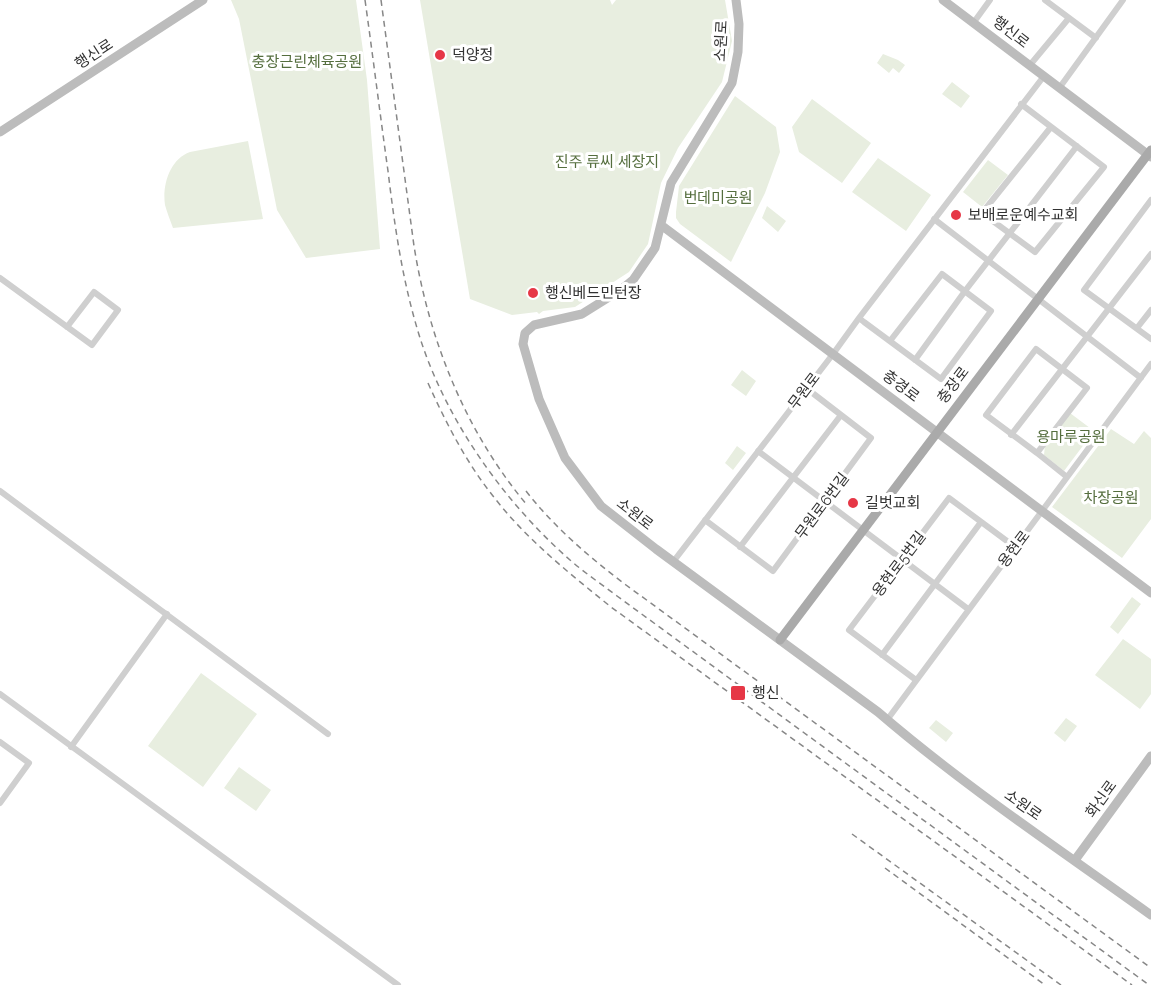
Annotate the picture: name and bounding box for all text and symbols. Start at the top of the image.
street label: 행신로 [989,12,1033,52]
street label: 소원로 [711,20,731,62]
street label: 행신로 [72,35,116,73]
place label: 덕양정 [452,46,493,64]
marker: 덕양정 [433,48,447,62]
park label: 충장근린체육공원 [252,53,362,71]
park label: 진주 류씨 세장지 [555,153,659,171]
park label: 번데미공원 [683,189,753,207]
place label: 보배로운예수교회 [968,206,1078,224]
marker: 보배로운예수교회 [949,208,963,222]
place label: 행신베드민턴장 [545,284,642,302]
marker: 행신베드민턴장 [526,286,540,300]
street label: 충장로 [933,363,973,407]
street label: 충경로 [879,366,923,406]
street label: 무원로 [784,369,824,413]
park label: 용마루공원 [1036,428,1106,446]
street label: 무원로6번길 [791,469,853,543]
park label: 차장공원 [1083,489,1139,507]
street label: 소원로 [613,494,657,534]
place label: 길벗교회 [865,494,920,512]
marker: 길벗교회 [846,496,860,510]
street label: 용현로 [994,527,1034,571]
street label: 용현로5번길 [869,528,929,600]
marker: 행신 [729,684,747,702]
place label: 행신 [752,684,780,702]
street label: 화신로 [1082,777,1120,821]
street label: 소원로 [1001,786,1045,824]

